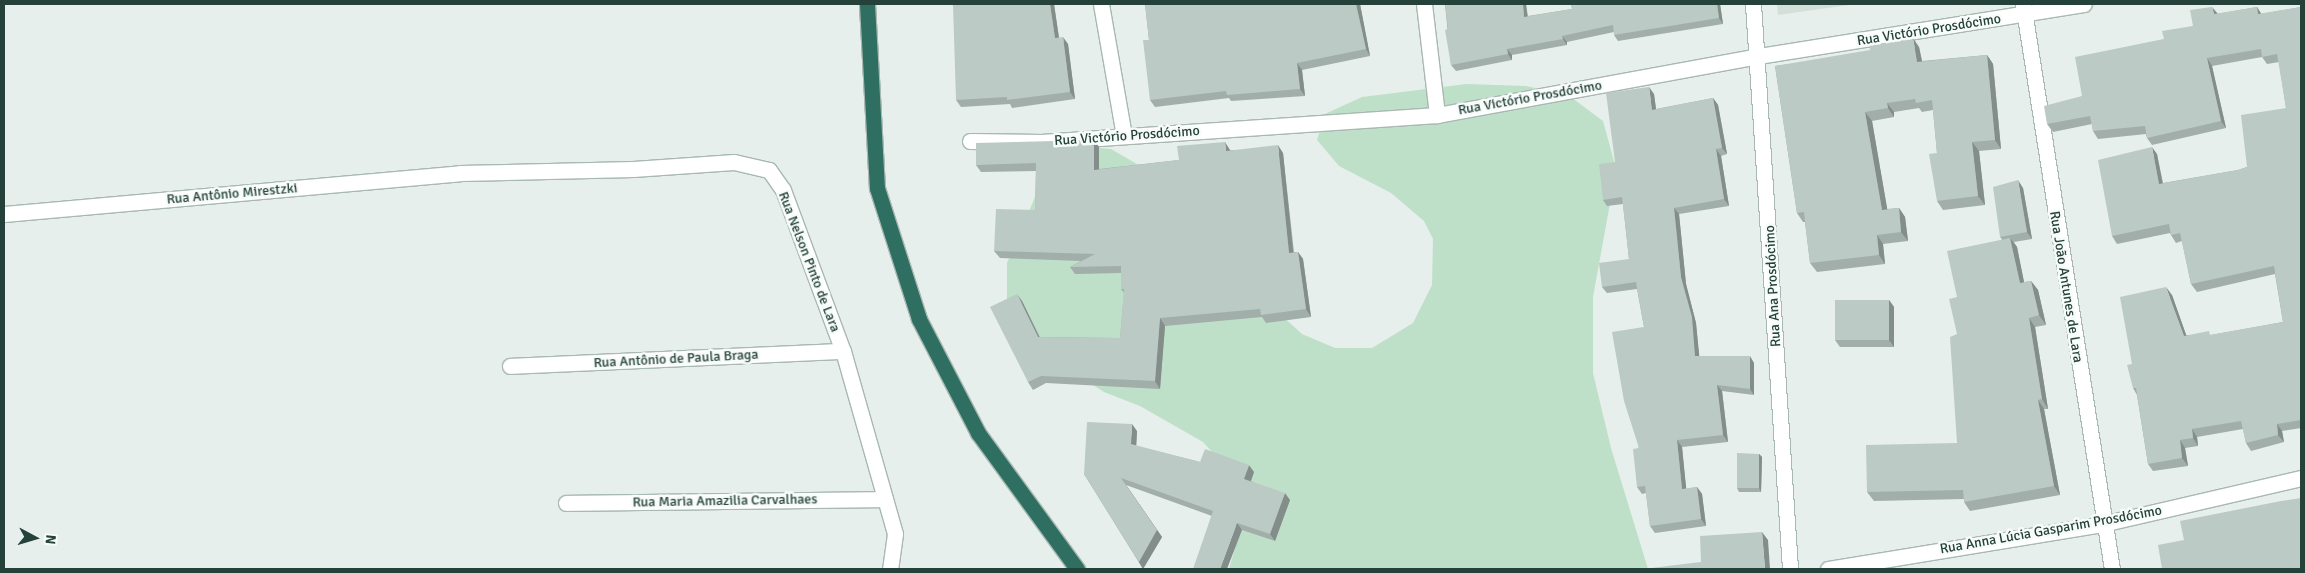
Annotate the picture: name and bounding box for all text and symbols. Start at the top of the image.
street label: Rua Victório Prosdócimo [1856,10,2002,50]
street label: Rua Victório Prosdócimo [1457,77,1603,119]
street label: Rua Victório Prosdócimo [1054,123,1200,149]
street label: Rua Antônio Mirestzki [166,180,298,208]
street label: Rua Nelson Pinto de Lara [774,189,844,335]
street label: Rua João Antunes de Lara [2046,210,2086,364]
street label: Rua Ana Prosdócimo [1761,225,1785,347]
street label: Rua Antônio de Paula Braga [593,346,759,372]
street label: Rua Maria Amazilia Carvalhaes [632,491,818,511]
street label: Rua Anna Lúcia Gasparim Prosdócimo [1939,502,2163,558]
north arrow [10,513,60,563]
text: N [41,534,59,545]

